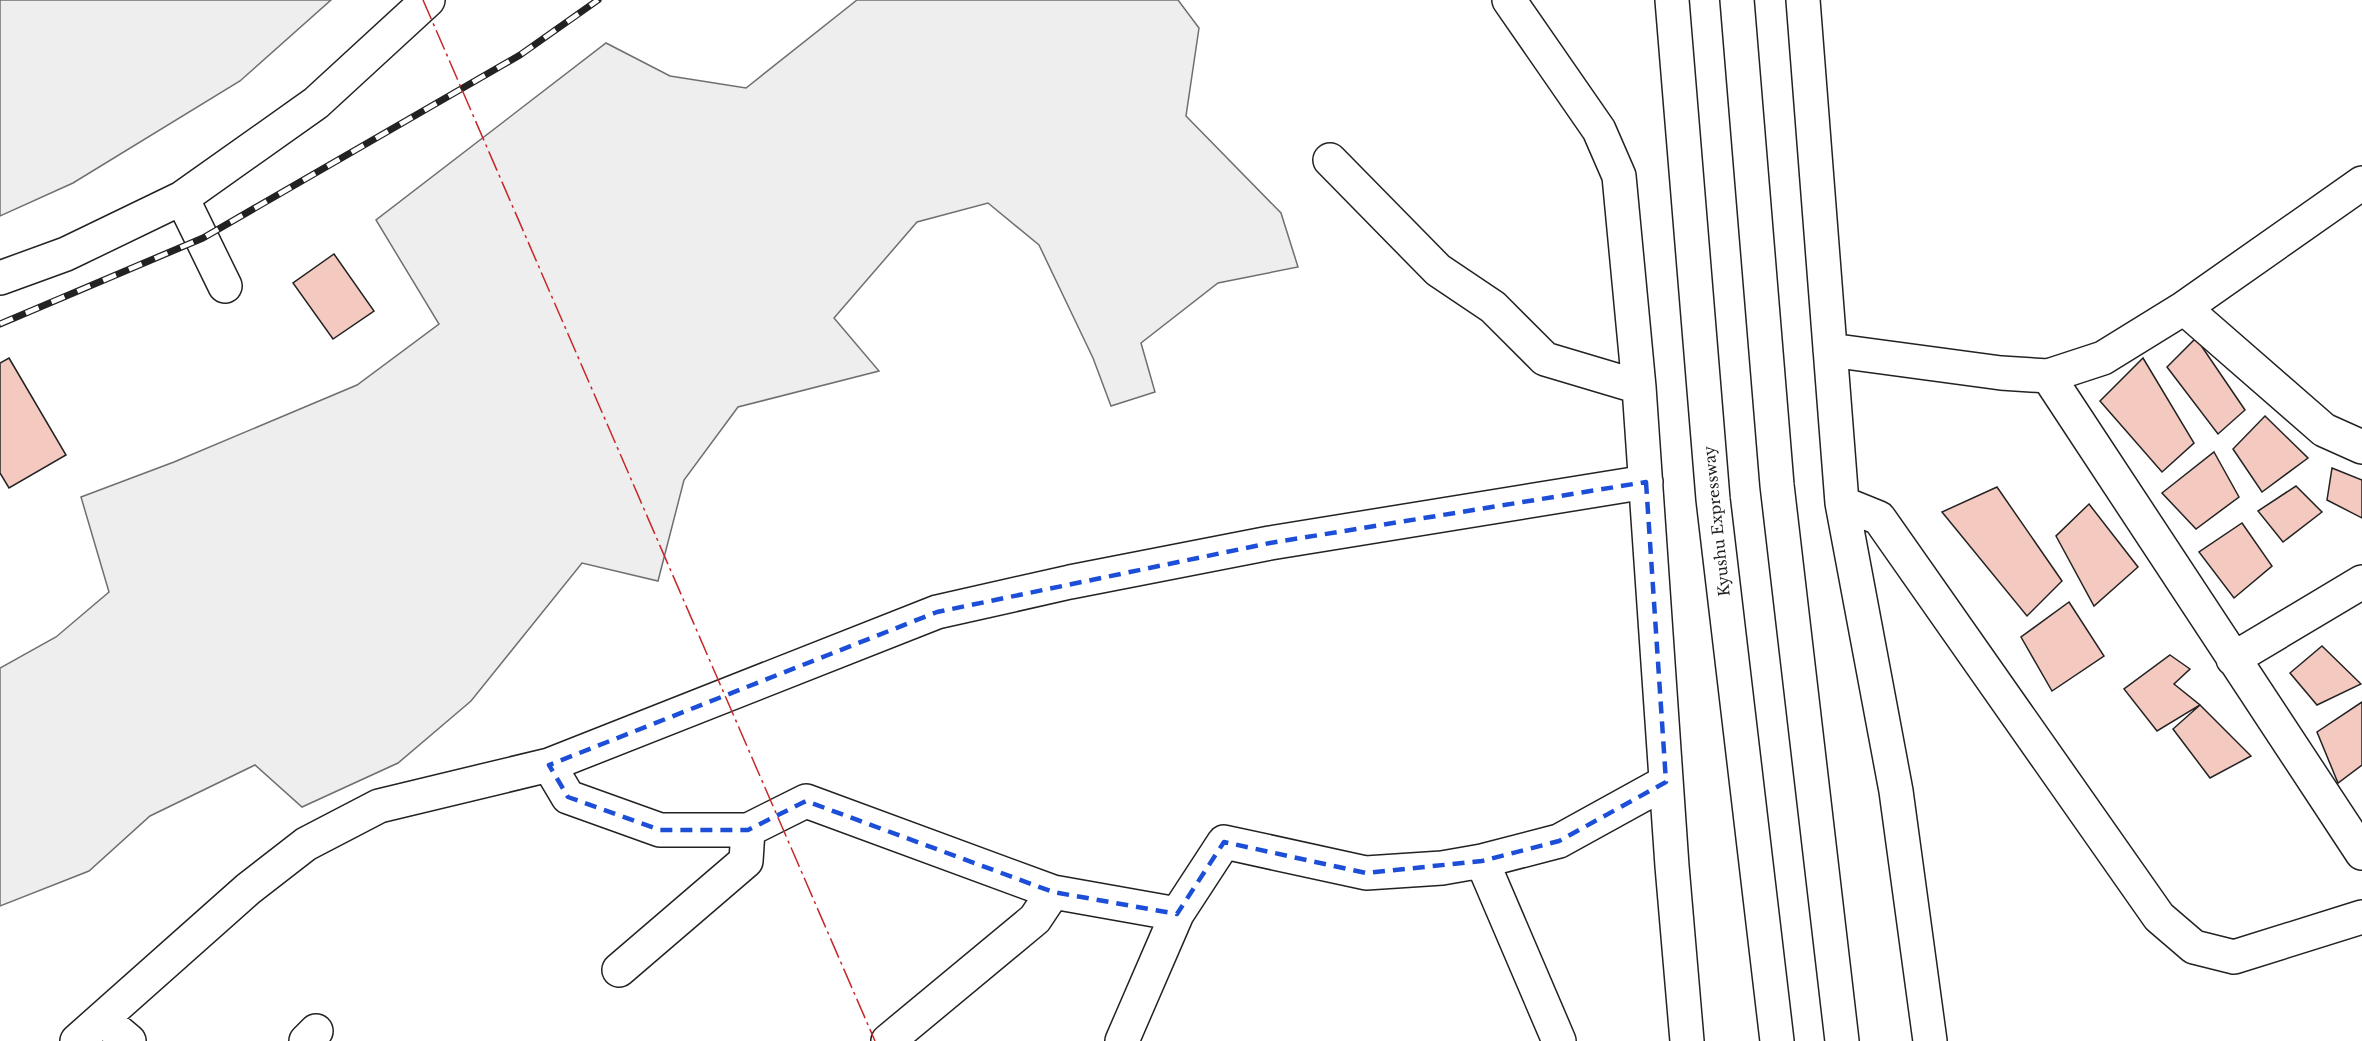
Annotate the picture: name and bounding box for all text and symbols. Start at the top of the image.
street label: Kyushu Expressway [1699,445,1734,597]

